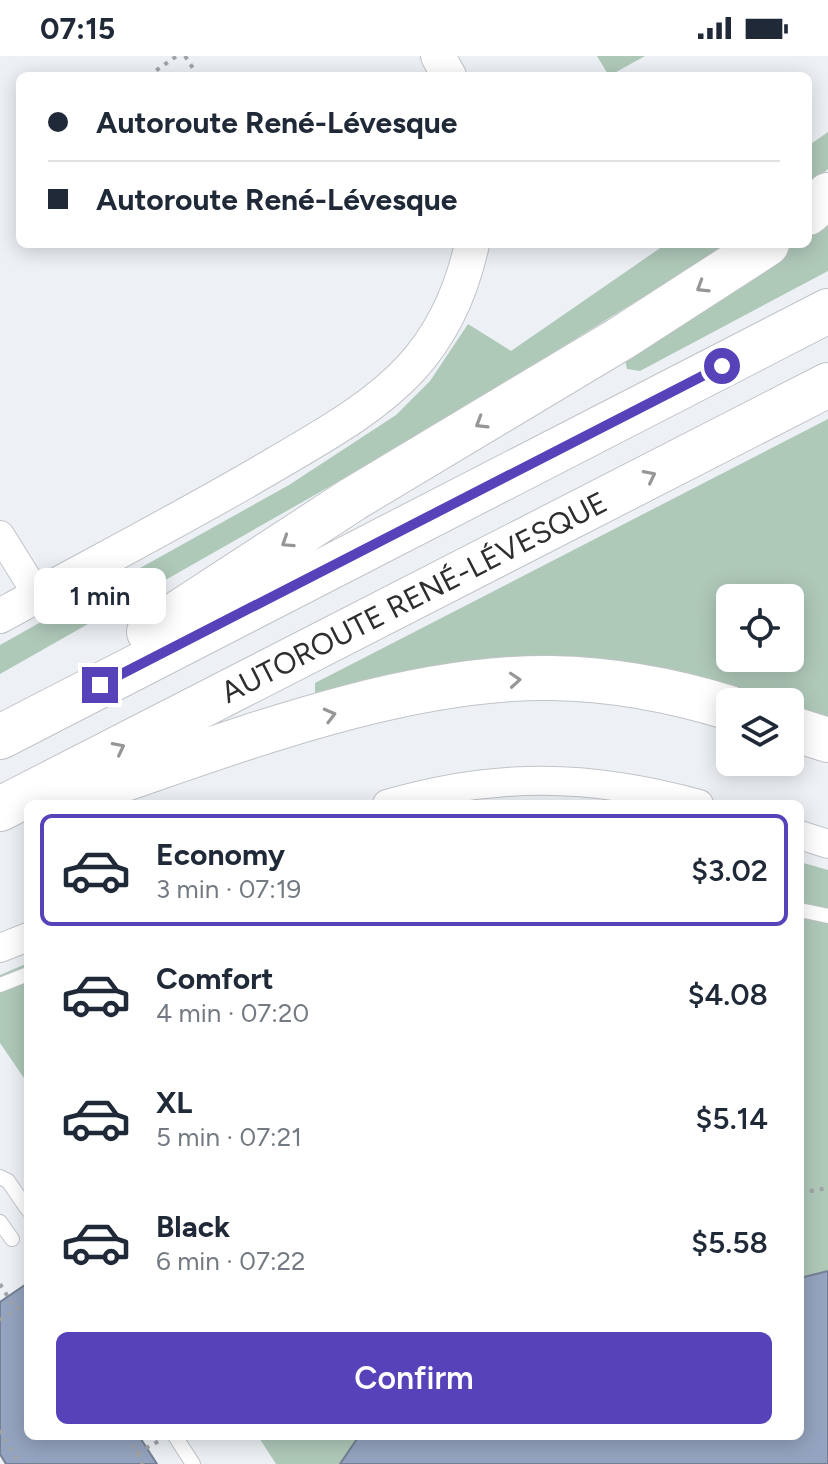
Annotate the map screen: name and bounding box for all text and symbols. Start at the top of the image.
text: 07:15 [40,10,115,47]
text: Autoroute René-Lévesque [96,104,457,141]
text: Autoroute René-Lévesque [96,181,457,218]
one-way arrow [696,277,711,292]
route start [704,348,740,384]
one-way arrow [475,413,490,429]
one-way arrow [641,471,656,486]
street label: AUTOROUTE RENÉ-LÉVESQUE [215,483,613,711]
one-way arrow [281,532,296,547]
callout: 1 min [34,569,166,625]
text: 1 min [70,580,130,612]
map controls [716,584,804,776]
button: locate [716,584,804,672]
route end [82,667,118,703]
one-way arrow [509,671,522,688]
button: layers [716,688,804,776]
one-way arrow [323,707,337,724]
one-way arrow [111,743,126,758]
icon: car [60,834,132,906]
text: Economy [156,836,285,873]
text: $3.02 [691,852,768,889]
text: 3 min · 07:19 [156,873,301,905]
icon: car [60,958,132,1030]
text: Comfort [156,960,274,997]
text: $4.08 [688,976,768,1013]
text: 4 min · 07:20 [156,997,309,1029]
icon: car [60,1082,132,1154]
text: XL [156,1084,192,1121]
text: $5.14 [696,1100,768,1137]
text: 5 min · 07:21 [156,1121,302,1153]
icon: car [60,1206,132,1278]
text: Black [156,1208,230,1245]
text: $5.58 [691,1224,768,1261]
text: 6 min · 07:22 [156,1245,306,1277]
button: Confirm [56,1332,772,1424]

